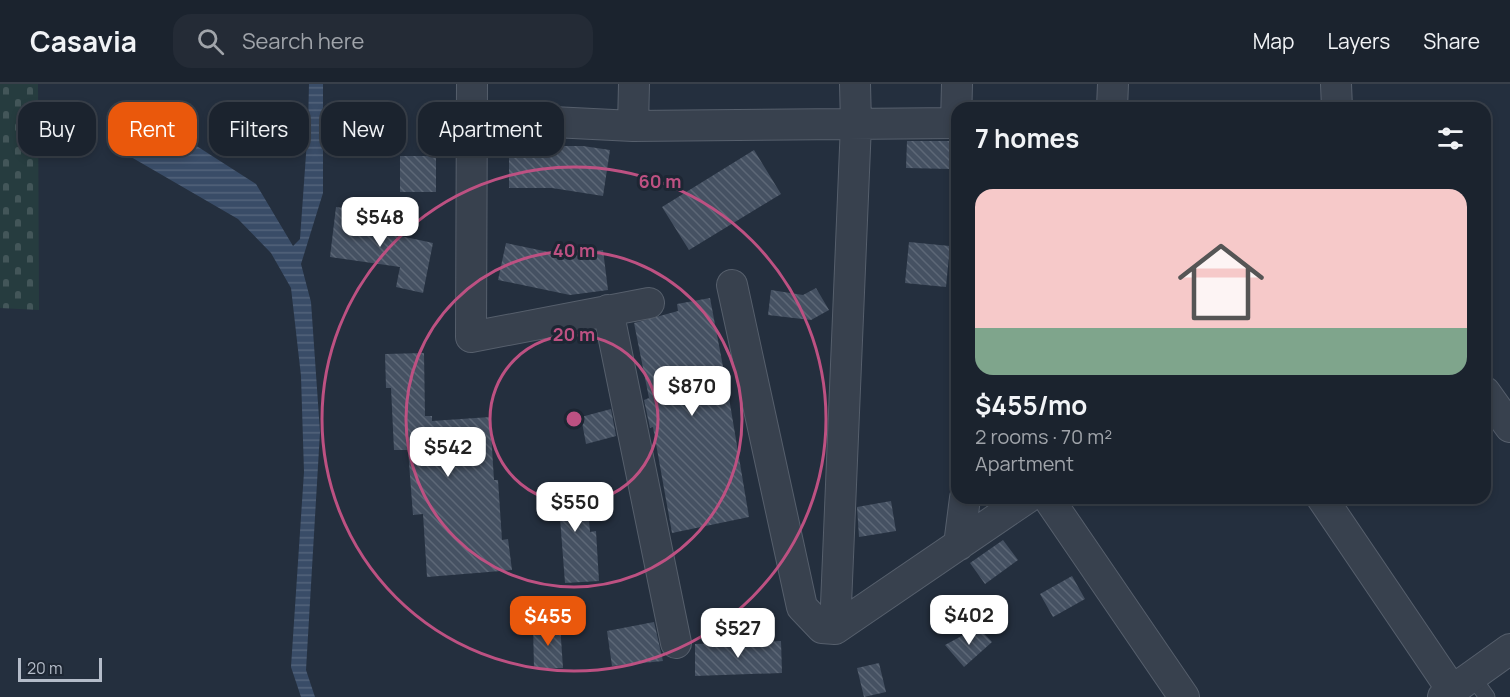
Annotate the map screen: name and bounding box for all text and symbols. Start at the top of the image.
search box [173,14,593,68]
text: Casavia [30,22,137,60]
icon: search [194,25,227,58]
text: Search here [242,26,364,56]
text: Map [1253,27,1294,55]
text: Layers [1327,27,1390,55]
text: Share [1423,27,1480,55]
chip: Buy [18,102,96,156]
chip: Rent [108,102,197,156]
chip: Filters [209,102,309,156]
chip: New [321,102,406,156]
chip: Apartment [418,102,564,156]
text: 7 homes [975,120,1079,156]
icon: filters [1434,122,1467,155]
text: 60 m [639,169,681,193]
pin: $548 [344,197,416,248]
text: $548 [356,203,404,230]
icon: home [1167,228,1275,336]
text: 40 m [553,238,595,262]
text: 20 m [553,322,595,346]
pin: $870 [656,366,728,417]
text: $870 [668,372,716,399]
text: $455/mo [975,387,1087,423]
centre of rings [564,409,584,429]
text: 2 rooms · 70 m² [975,423,1112,450]
pin: $542 [412,427,484,478]
text: $542 [424,433,472,460]
text: Apartment [975,450,1074,477]
pin: $550 [539,482,611,533]
text: $550 [550,488,600,515]
pin: $402 [933,595,1005,646]
pin: $455 [512,596,584,647]
text: $402 [944,601,994,628]
text: $455 [524,602,572,629]
pin: $527 [702,608,774,659]
text: $527 [715,614,761,641]
scale bar [18,655,102,682]
text: 20 m [27,657,63,679]

